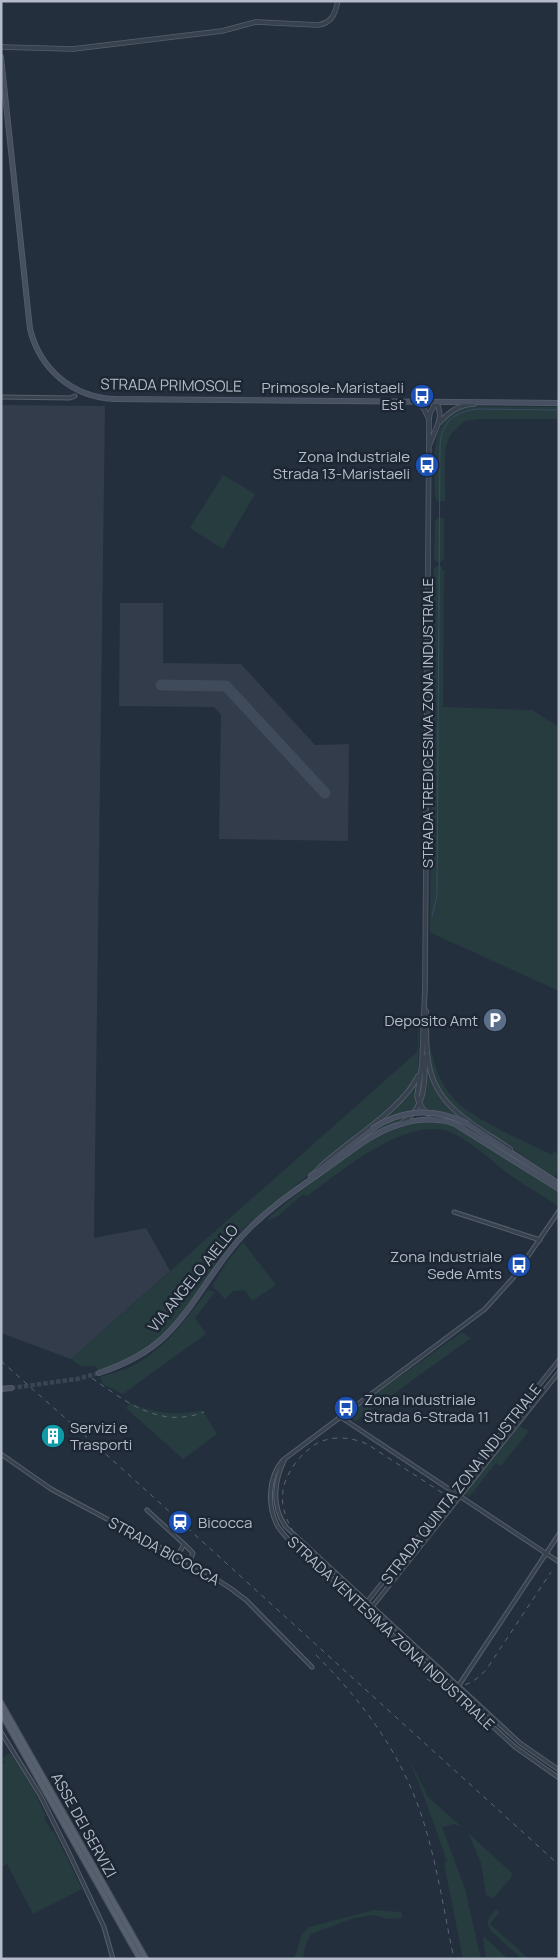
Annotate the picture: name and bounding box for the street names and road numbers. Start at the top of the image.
street label: STRADA PRIMOSOLE [100,373,242,397]
street label: STRADA TREDICESIMA ZONA INDUSTRIALE [417,578,438,868]
street label: VIA ANGELO AIELLO [143,1220,243,1336]
street label: STRADA QUINTA ZONA INDUSTRIALE [376,1379,546,1589]
street label: STRADA BICOCCA [105,1512,224,1591]
street label: STRADA VENTESIMA ZONA INDUSTRIALE [283,1531,499,1735]
street label: ASSE DEI SERVIZI [46,1769,122,1881]

